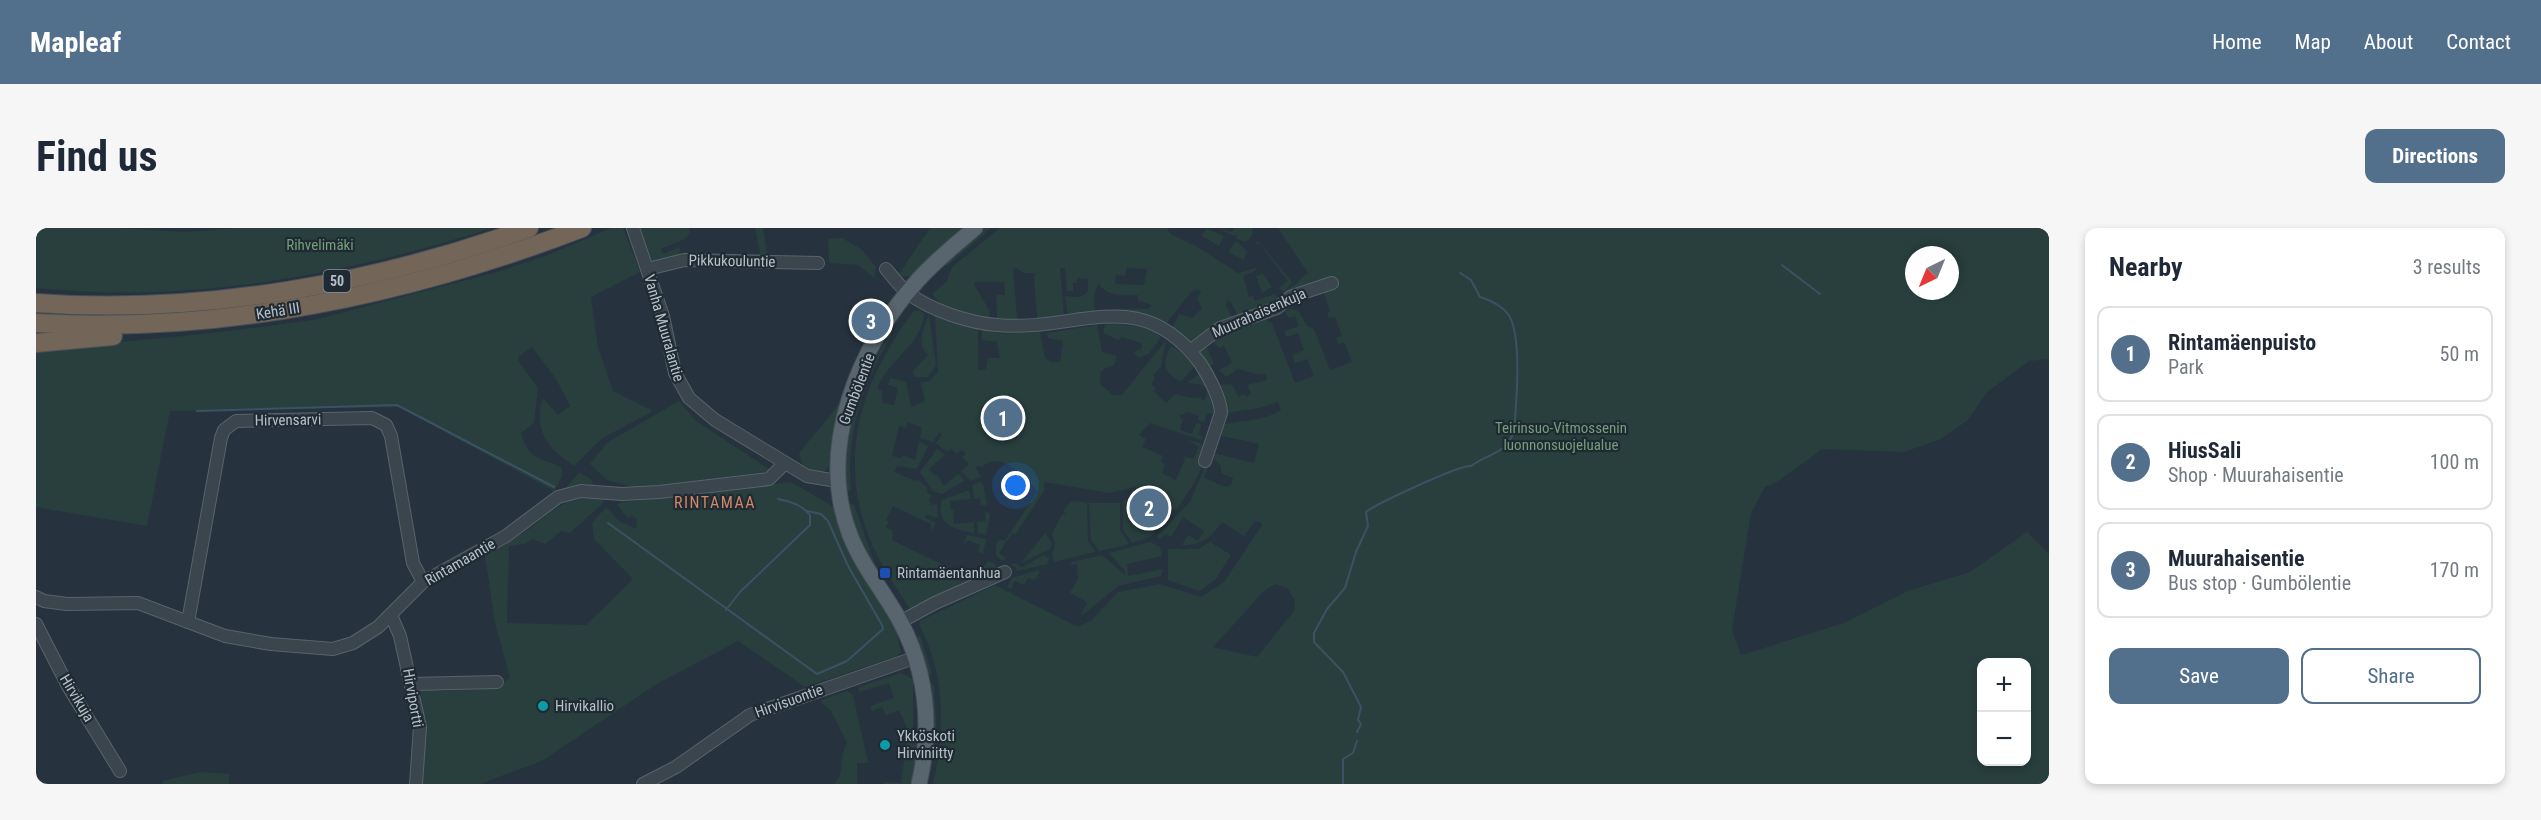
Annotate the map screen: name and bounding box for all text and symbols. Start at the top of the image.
text: Mapleaf [30,26,121,59]
text: Home [2212,30,2262,54]
text: Map [2295,30,2331,54]
text: About [2364,30,2413,54]
text: Contact [2446,30,2511,54]
button: Directions [2365,129,2505,183]
text: Find us [36,132,157,181]
park label: Rihvelimäki [286,236,354,254]
north arrow [1905,246,1959,300]
street label: Pikkukouluntie [688,251,776,271]
text: Nearby [2109,252,2183,282]
text: 3 results [2413,255,2481,279]
road number: 50 [324,270,350,292]
street label: Vanha Muuralantie [640,272,688,384]
street label: Muurahaisenkuja [1209,284,1309,342]
pin: 3 [852,298,890,344]
street label: Kehä III [255,299,301,323]
text: Rintamäenpuisto [2168,330,2316,355]
text: 1 [2125,342,2136,366]
text: 50 m [2440,342,2479,366]
street label: Gumbölentie [835,351,879,427]
text: Park [2168,355,2204,379]
pin: 1 [984,396,1022,441]
street label: Hirvensarvi [255,410,321,430]
park label: Teirinsuo-Vitmossenin luonnonsuojelualue [1495,419,1627,454]
text: HiusSali [2168,438,2241,463]
text: 2 [2125,450,2136,474]
text: 100 m [2430,450,2479,474]
text: Shop · Muurahaisentie [2168,463,2344,487]
your location [1001,471,1030,500]
pin: 2 [1130,486,1168,530]
district label: RINTAMAA [674,493,756,512]
street label: Rintamaantie [422,535,498,589]
text: Muurahaisentie [2168,546,2305,571]
text: 3 [2125,558,2136,582]
text: 170 m [2430,558,2479,582]
place label: Rintamäentanhua [897,564,1001,582]
marker: Rintamäentanhua [878,566,892,580]
text: Bus stop · Gumbölentie [2168,571,2351,595]
button: Save [2109,648,2289,704]
button: Share [2301,648,2481,704]
map controls [1977,658,2031,766]
button: + [1977,658,2031,712]
street label: Hirviportti [399,667,427,729]
street label: Hirvikuja [56,671,98,725]
street label: Hirvisuontie [753,680,825,722]
place label: Hirvikallio [555,697,614,715]
marker: Hirvikallio [536,699,550,713]
button: − [1977,712,2031,766]
place label: Ykköskoti Hirviniitty [897,727,955,762]
marker: Ykköskoti Hirviniitty [878,738,892,752]

